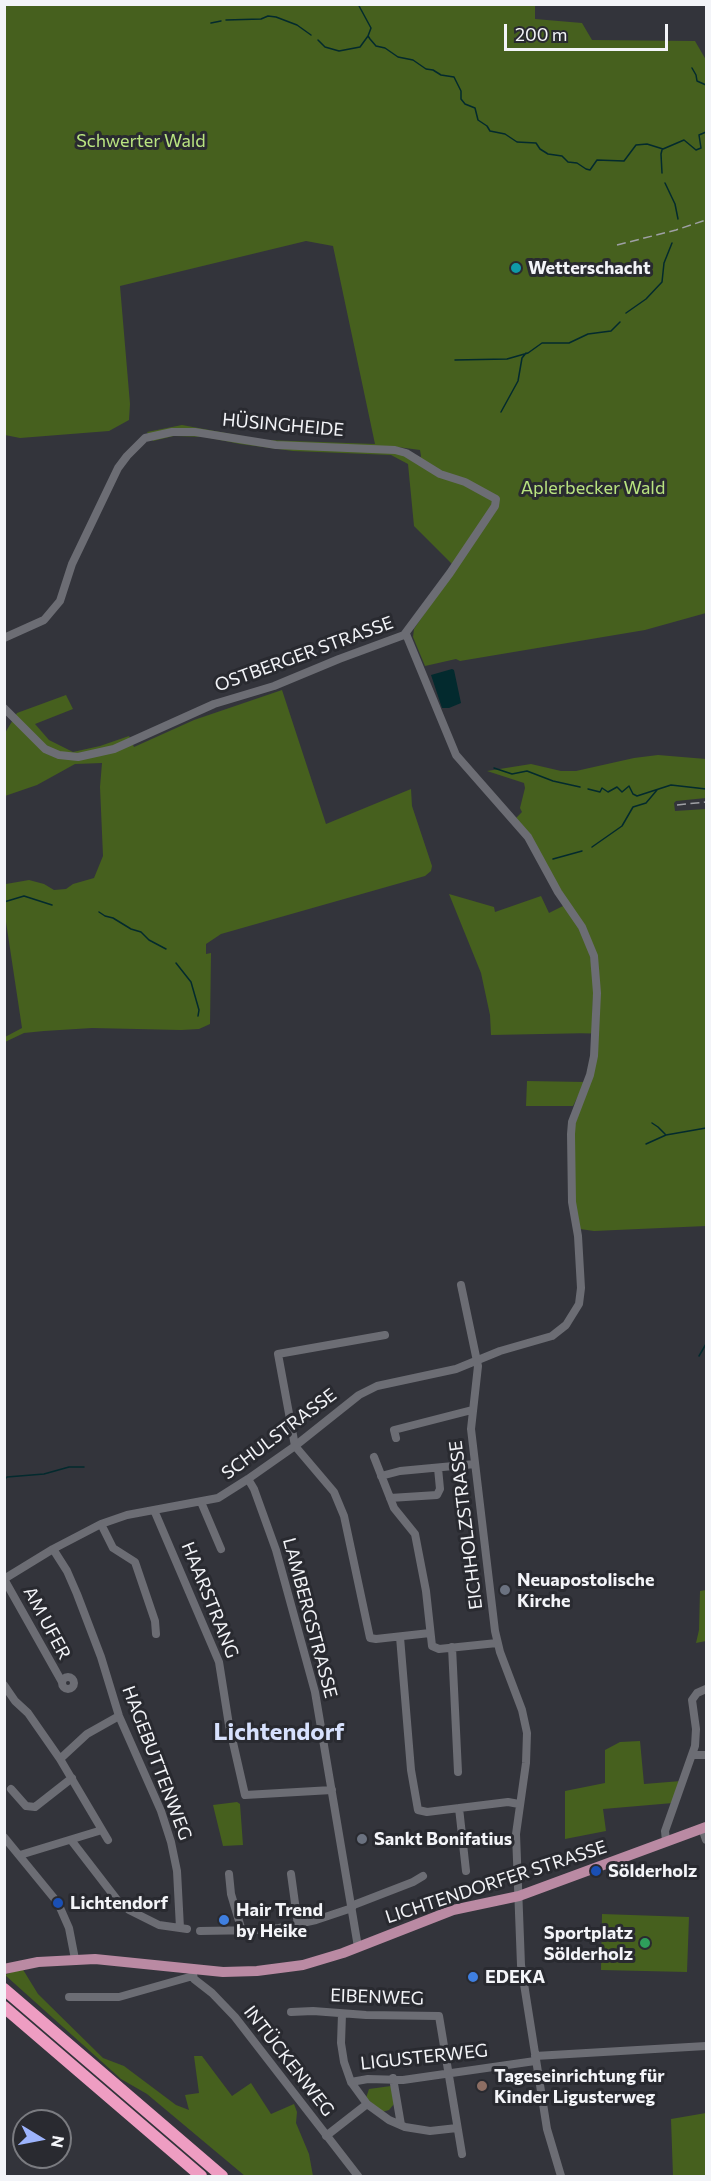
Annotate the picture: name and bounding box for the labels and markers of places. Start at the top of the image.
place label: Wetterschacht [528,257,651,279]
marker: Wetterschacht [509,261,523,275]
place label: Neuapostolische Kirche [517,1569,654,1612]
marker: Neuapostolische Kirche [498,1583,512,1597]
place label: Sankt Bonifatius [374,1828,512,1850]
marker: Sankt Bonifatius [355,1832,369,1846]
place label: Sölderholz [608,1860,697,1882]
marker: Sölderholz [589,1864,603,1878]
place label: Lichtendorf [70,1892,168,1914]
marker: Lichtendorf [51,1896,65,1910]
place label: Hair Trend by Heike [236,1899,323,1942]
marker: Hair Trend by Heike [217,1913,231,1927]
place label: Sportplatz Sölderholz [544,1922,633,1964]
marker: Sportplatz Sölderholz [638,1936,652,1950]
place label: EDEKA [485,1966,545,1988]
marker: EDEKA [466,1970,480,1984]
place label: Tageseinrichtung für Kinder Ligusterweg [494,2065,665,2108]
marker: Tageseinrichtung für Kinder Ligusterweg [475,2079,489,2093]

